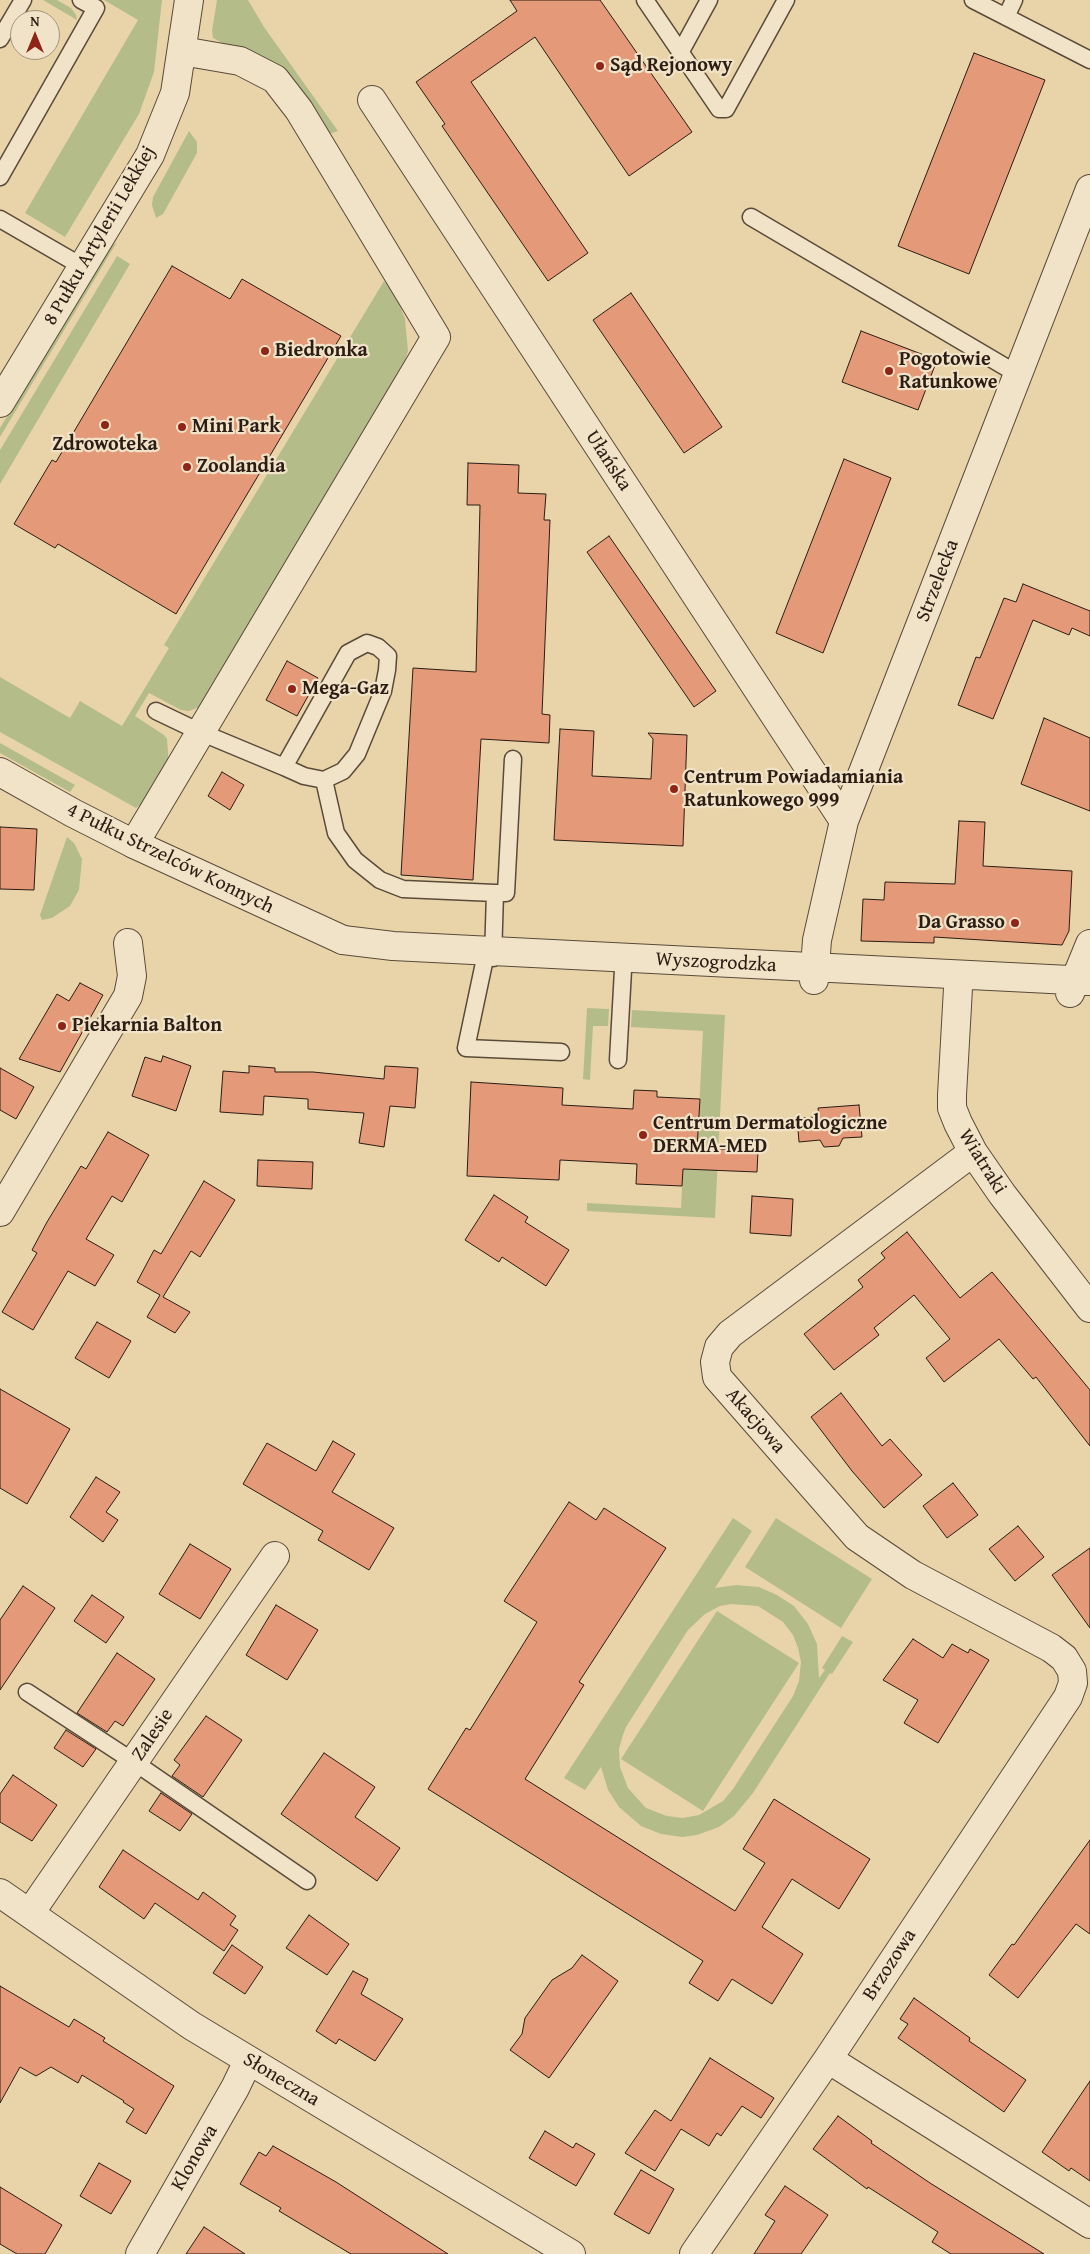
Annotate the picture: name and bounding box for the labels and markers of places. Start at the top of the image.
place label: Sąd Rejonowy [610,54,732,78]
marker: Sąd Rejonowy [594,60,606,72]
place label: Biedronka [275,339,368,363]
marker: Biedronka [259,345,271,357]
place label: Pogotowie Ratunkowe [899,348,998,395]
marker: Pogotowie Ratunkowe [883,365,895,377]
place label: Mini Park [192,415,280,439]
marker: Zdrowoteka [99,419,111,431]
marker: Mini Park [176,421,188,433]
place label: Zdrowoteka [52,433,158,457]
place label: Zoolandia [197,455,286,479]
marker: Zoolandia [181,461,193,473]
place label: Mega-Gaz [302,677,389,701]
marker: Mega-Gaz [286,683,298,695]
place label: Centrum Powiadamiania Ratunkowego 999 [684,766,903,813]
marker: Centrum Powiadamiania Ratunkowego 999 [668,783,680,795]
place label: Da Grasso [918,911,1005,935]
marker: Da Grasso [1009,917,1021,929]
place label: Piekarnia Balton [72,1014,222,1038]
marker: Piekarnia Balton [56,1020,68,1032]
place label: Centrum Dermatologiczne DERMA-MED [653,1112,887,1159]
marker: Centrum Dermatologiczne DERMA-MED [637,1129,649,1141]

